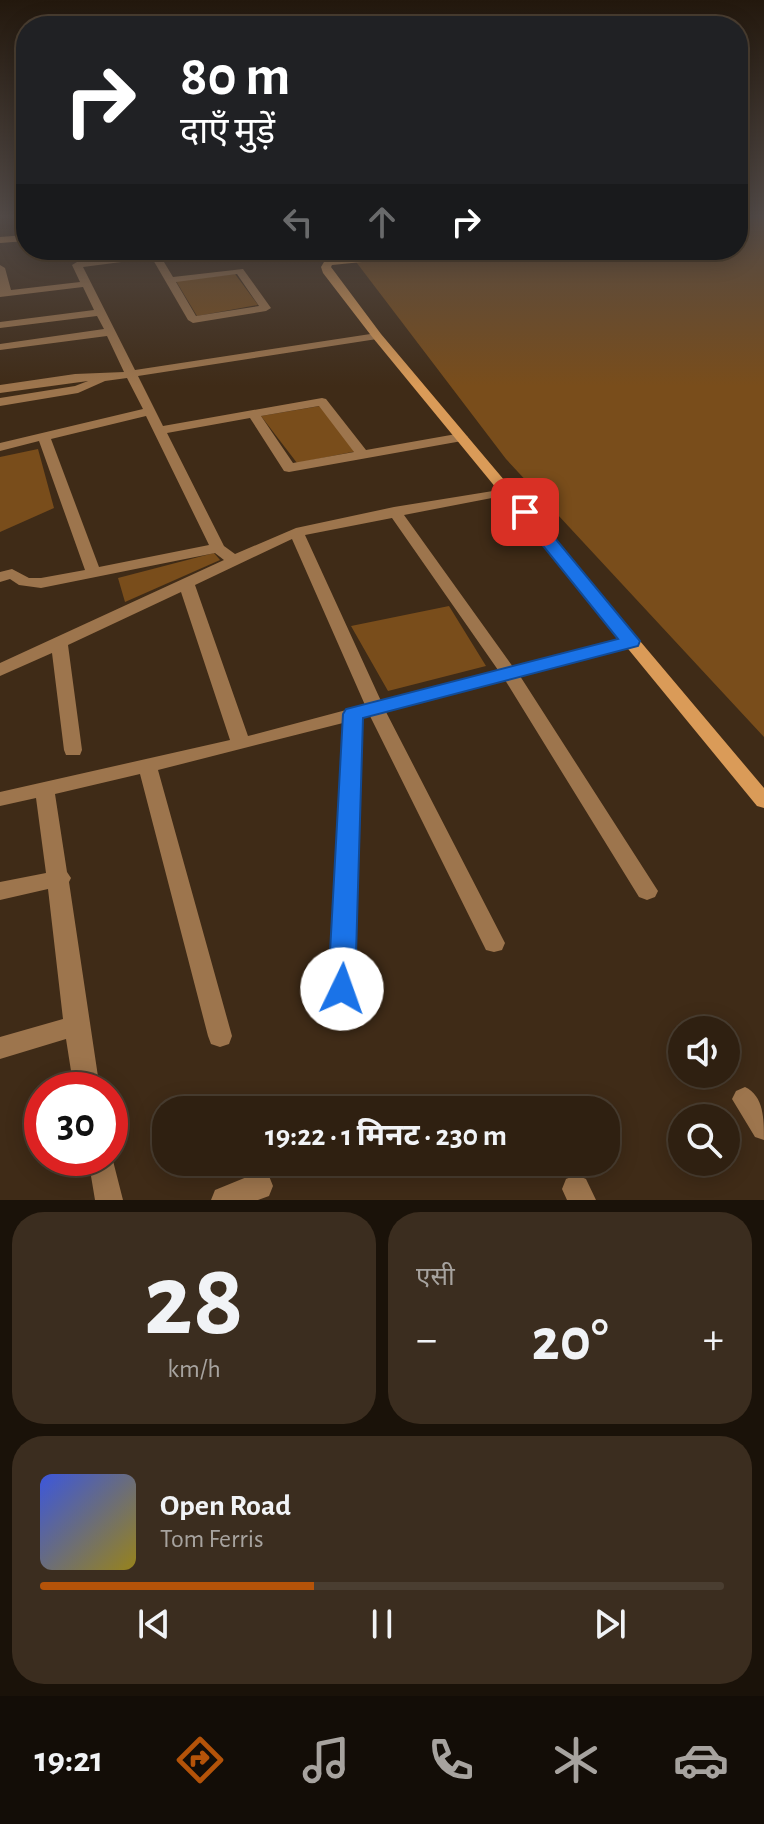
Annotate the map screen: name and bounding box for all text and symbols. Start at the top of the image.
icon: right [48,48,152,152]
text: 80 m [180,49,290,105]
text: दाएँ मुड़ें [180,114,275,150]
icon: left [276,200,320,244]
icon: ahead [360,200,404,244]
icon: right [444,200,488,244]
pin [491,478,559,546]
icon: arrive [503,490,547,534]
position arrow [300,947,384,1031]
map controls [668,1016,740,1176]
button: sound [668,1016,740,1088]
speed limit sign: 30 [24,1072,128,1176]
button: search [668,1104,740,1176]
text: 19:22 · 1 मिनट · 230 m [265,1121,507,1151]
text: 28 [144,1250,244,1354]
text: एसी [416,1264,455,1290]
text: 20° [531,1311,609,1371]
text: − [416,1318,437,1362]
text: + [703,1318,724,1362]
text: km/h [167,1356,221,1382]
text: Open Road [160,1491,291,1521]
text: Tom Ferris [160,1526,264,1552]
icon: previous [132,1602,176,1646]
icon: pause [360,1602,404,1646]
icon: next [588,1602,632,1646]
icon: directions [172,1732,228,1788]
icon: music [298,1732,354,1788]
icon: phone [423,1732,479,1788]
icon: climate [548,1732,604,1788]
icon: car [673,1732,729,1788]
text: 19:21 [35,1742,103,1778]

